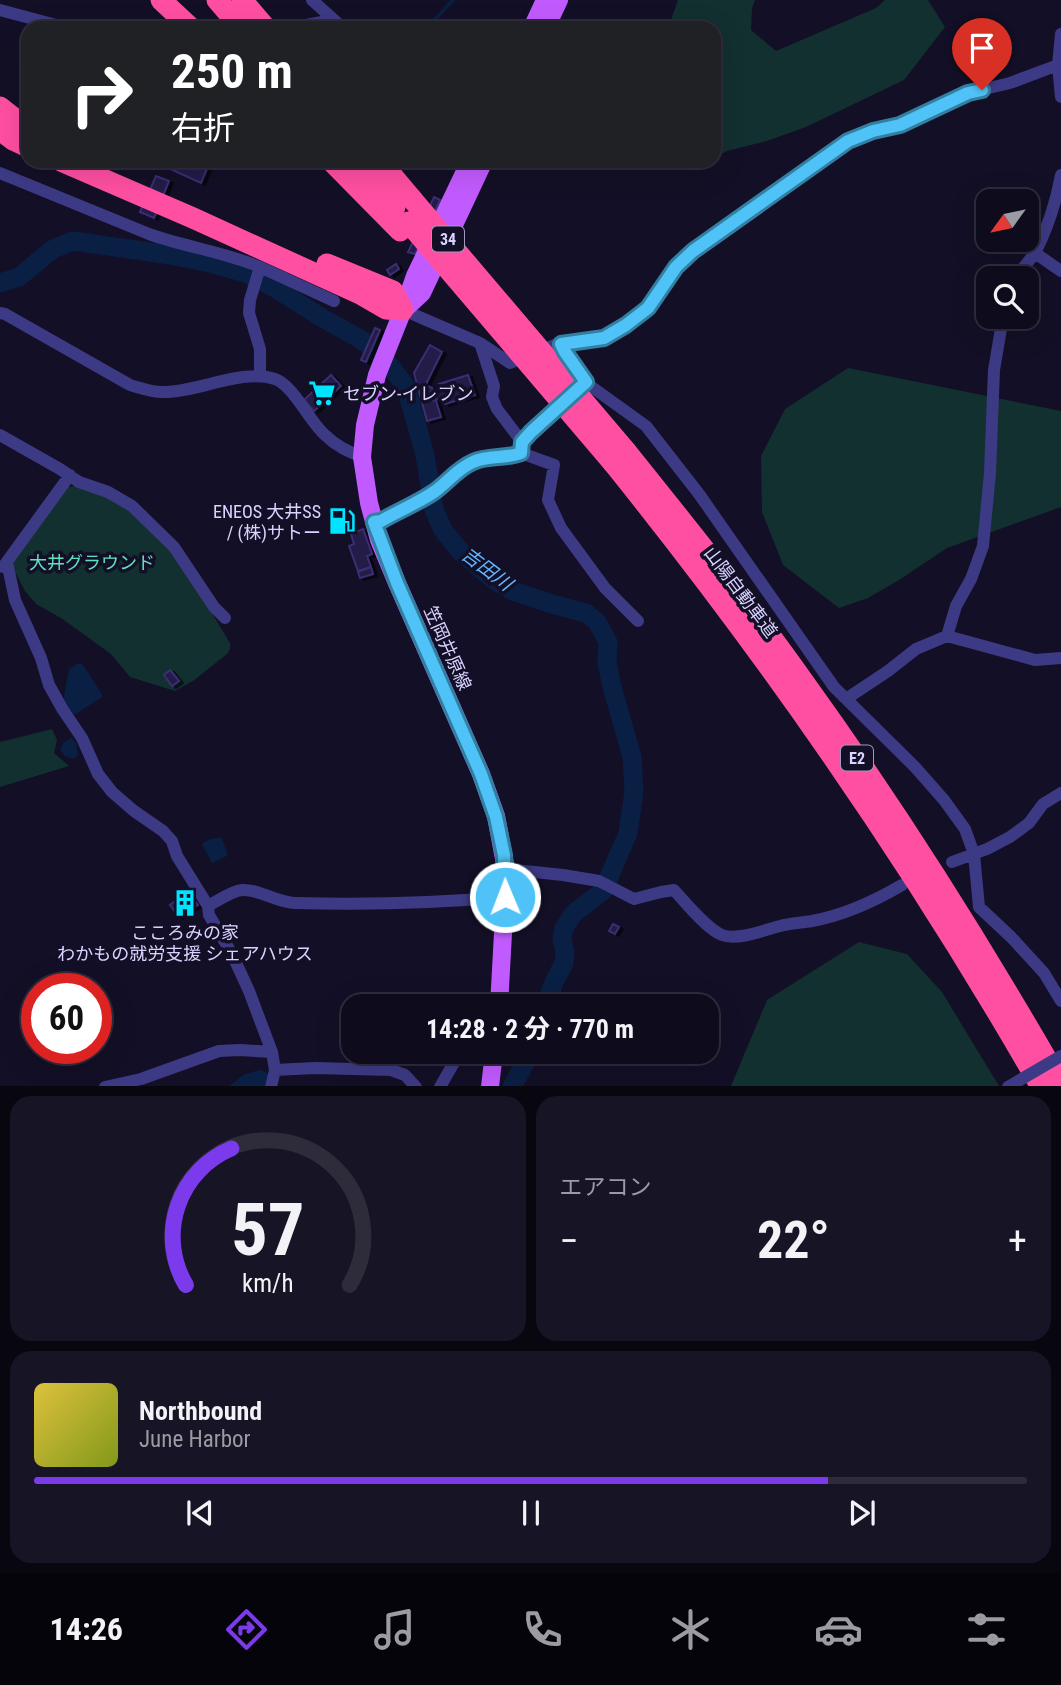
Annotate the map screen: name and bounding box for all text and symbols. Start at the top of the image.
pin [952,18,1012,90]
icon: arrive [963,29,1001,67]
text: 250 m [171,43,293,100]
icon: right [56,49,147,140]
text: 右折 [171,109,235,147]
north arrow [976,189,1040,252]
map controls [976,189,1039,329]
road number: 34 [432,227,464,252]
button: search [976,266,1039,329]
supermarket icon: セブン-イレブン [307,378,337,408]
place label: セブン-イレブン [343,383,473,404]
place label: ENEOS 大井SS / (株)サトー [213,501,321,544]
fuel station icon: ENEOS 大井SS / (株)サトー [327,506,357,536]
water label: 吉田川 [457,543,518,597]
street label: 山陽自動車道 [700,543,782,641]
park label: 大井グラウンド [29,552,155,573]
street label: 笠岡井原線 [420,603,476,693]
road number: E2 [841,746,873,771]
position arrow [468,860,542,934]
building icon: こころみの家 わかもの就労支援 シェアハウス [170,888,200,918]
place label: こころみの家 わかもの就労支援 シェアハウス [57,922,313,964]
speed limit sign: 60 [21,973,112,1064]
text: 14:28 · 2 分 · 770 m [426,1014,634,1044]
text: エアコン [560,1174,652,1201]
text: 57 [231,1187,305,1273]
text: 22° [757,1210,830,1271]
text: − [560,1219,579,1263]
text: + [1008,1219,1027,1263]
text: km/h [242,1268,293,1297]
text: Northbound [139,1396,262,1426]
text: June Harbor [139,1426,251,1453]
icon: previous [181,1494,219,1532]
icon: pause [512,1494,550,1532]
icon: next [843,1494,881,1532]
icon: directions [222,1605,271,1654]
icon: music [370,1605,419,1654]
icon: phone [518,1605,567,1654]
icon: climate [666,1605,715,1654]
icon: car [814,1605,863,1654]
icon: filters [962,1605,1011,1654]
text: 14:26 [50,1610,123,1648]

